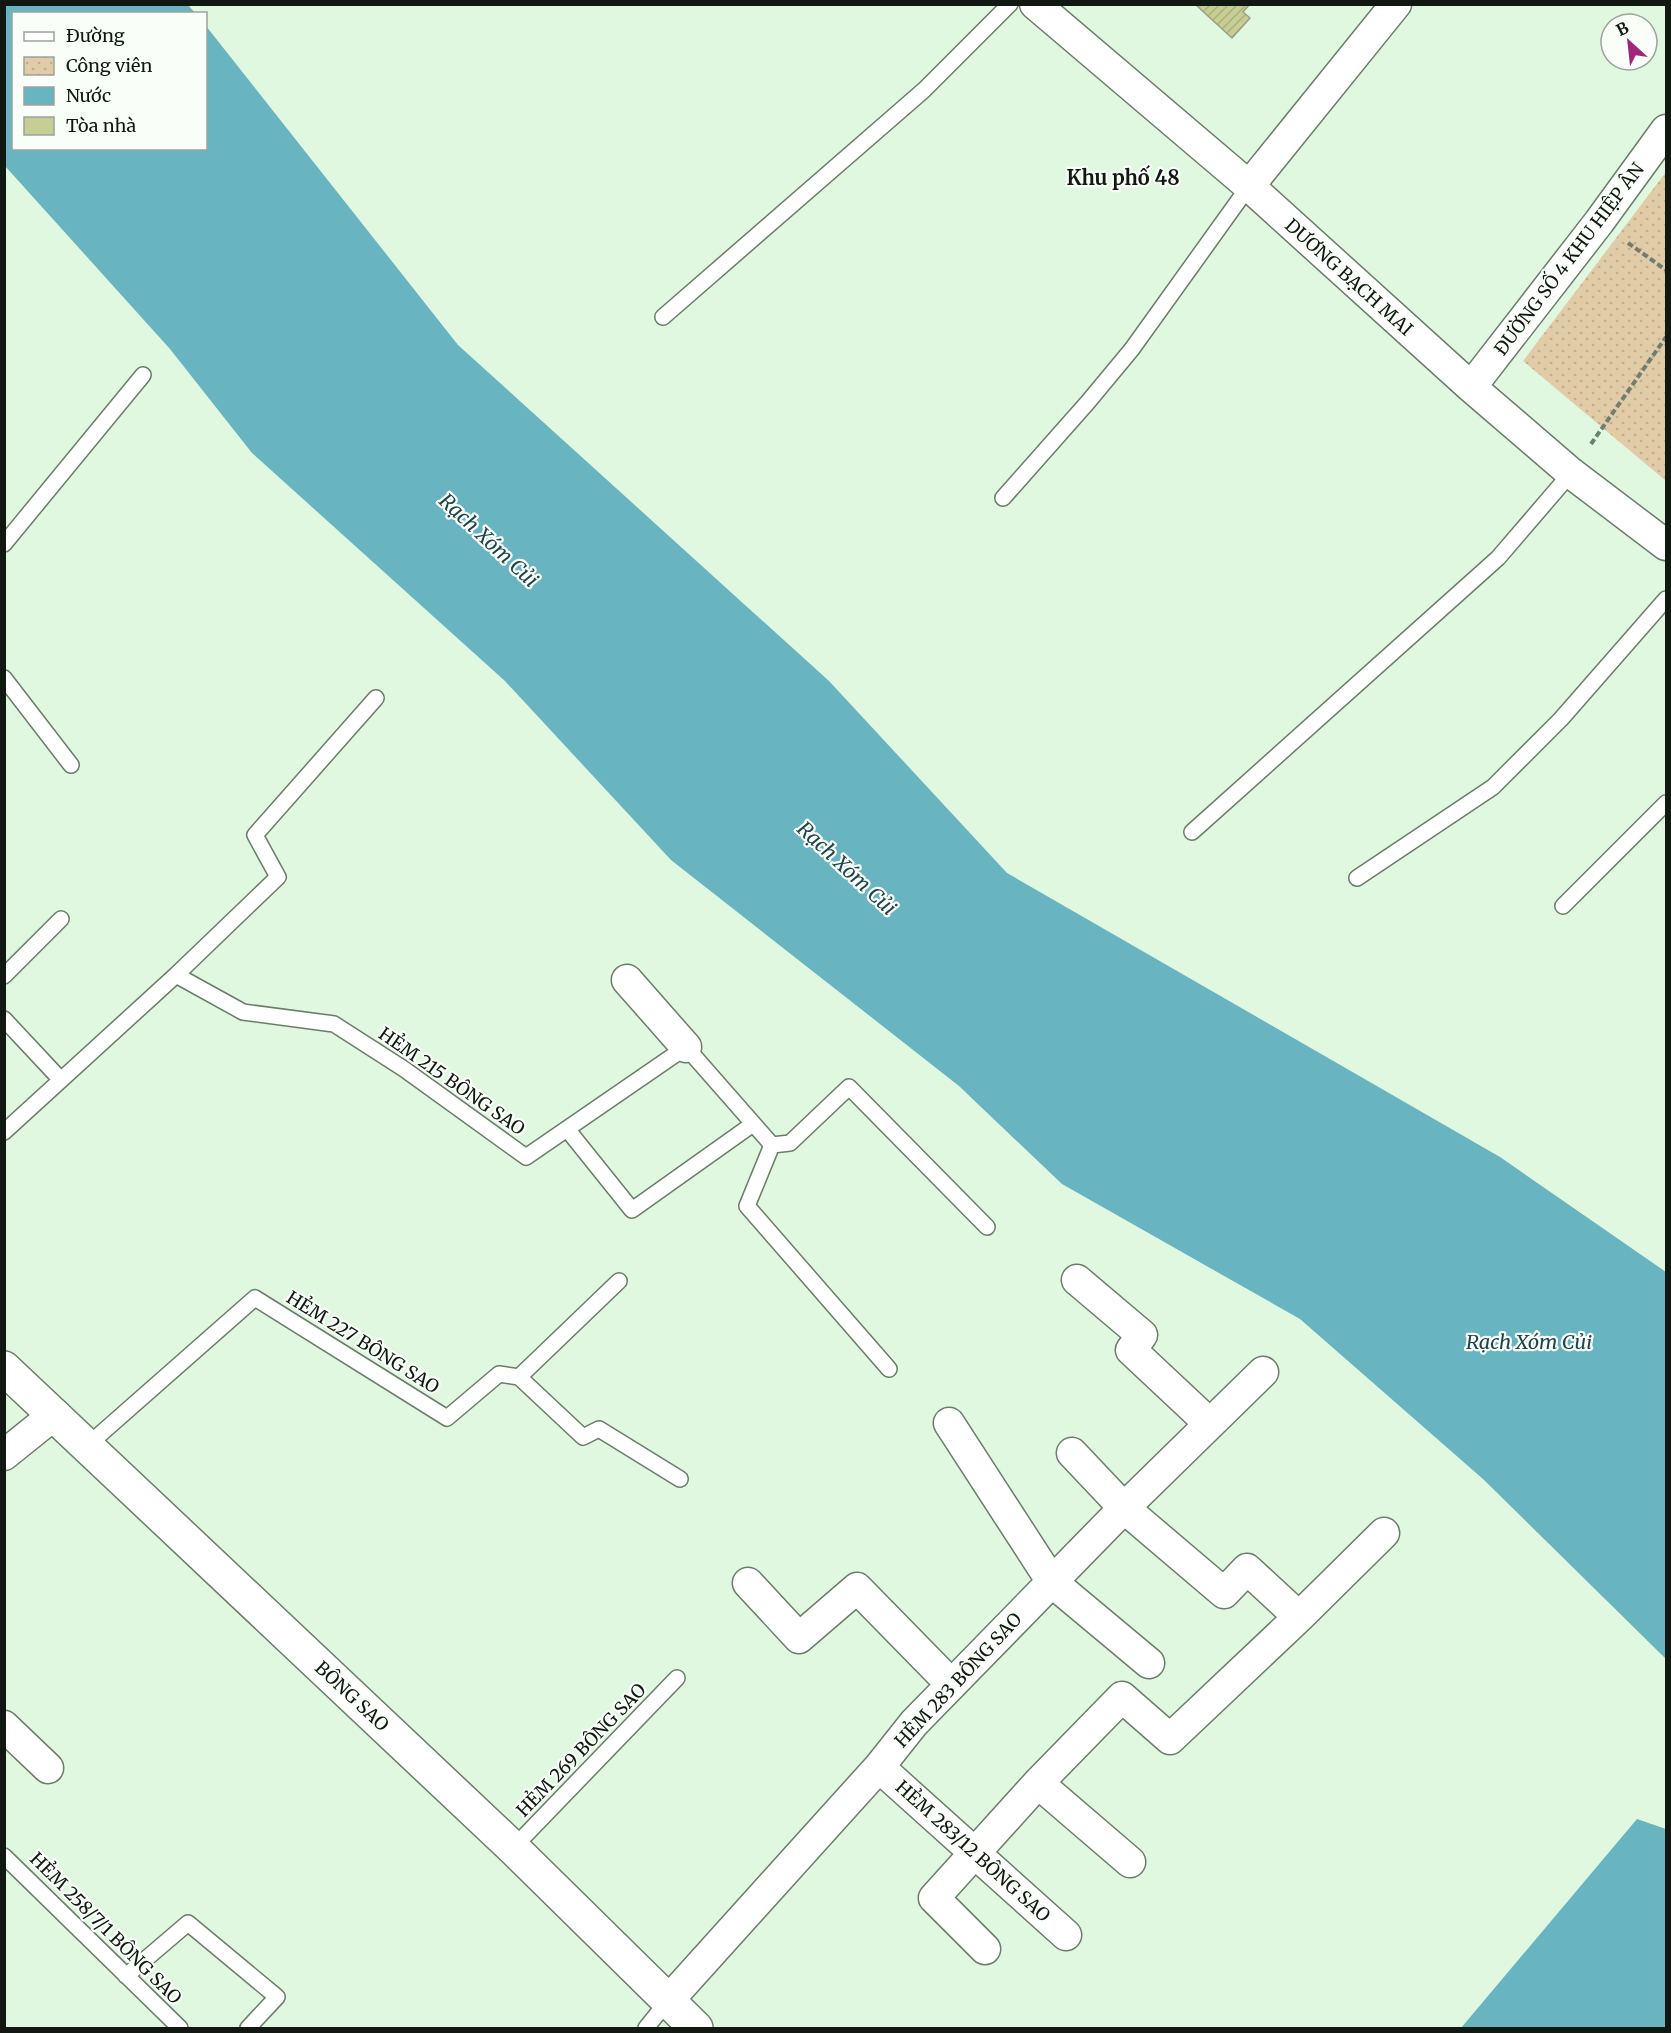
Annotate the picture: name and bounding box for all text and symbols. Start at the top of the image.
legend [12,12,207,150]
north arrow [1599,12,1659,72]
text: B [1613,17,1632,40]
text: Đường [66,24,125,47]
text: Công viên [66,54,152,77]
text: Nước [66,84,111,107]
text: Tòa nhà [66,114,136,137]
street label: ĐƯỜNG SỐ 4 KHU HIỆP ÂN [1487,157,1649,360]
district label: Khu phố 48 [1066,164,1180,190]
street label: DƯƠNG BẠCH MAI [1280,214,1418,340]
water label: Rạch Xóm Củi [434,488,544,592]
water label: Rạch Xóm Củi [792,816,902,920]
street label: HẺM 215 BÔNG SAO [374,1022,530,1140]
street label: HẺM 227 BÔNG SAO [282,1286,444,1398]
water label: Rạch Xóm Củi [1466,1329,1592,1354]
street label: HẺM 283 BÔNG SAO [890,1608,1026,1752]
street label: BÔNG SAO [310,1656,394,1736]
street label: HẺM 269 BÔNG SAO [511,1678,651,1822]
street label: HẺM 283/12 BÔNG SAO [891,1775,1055,1927]
street label: HẺM 258/7/1 BÔNG SAO [25,1847,187,2009]

